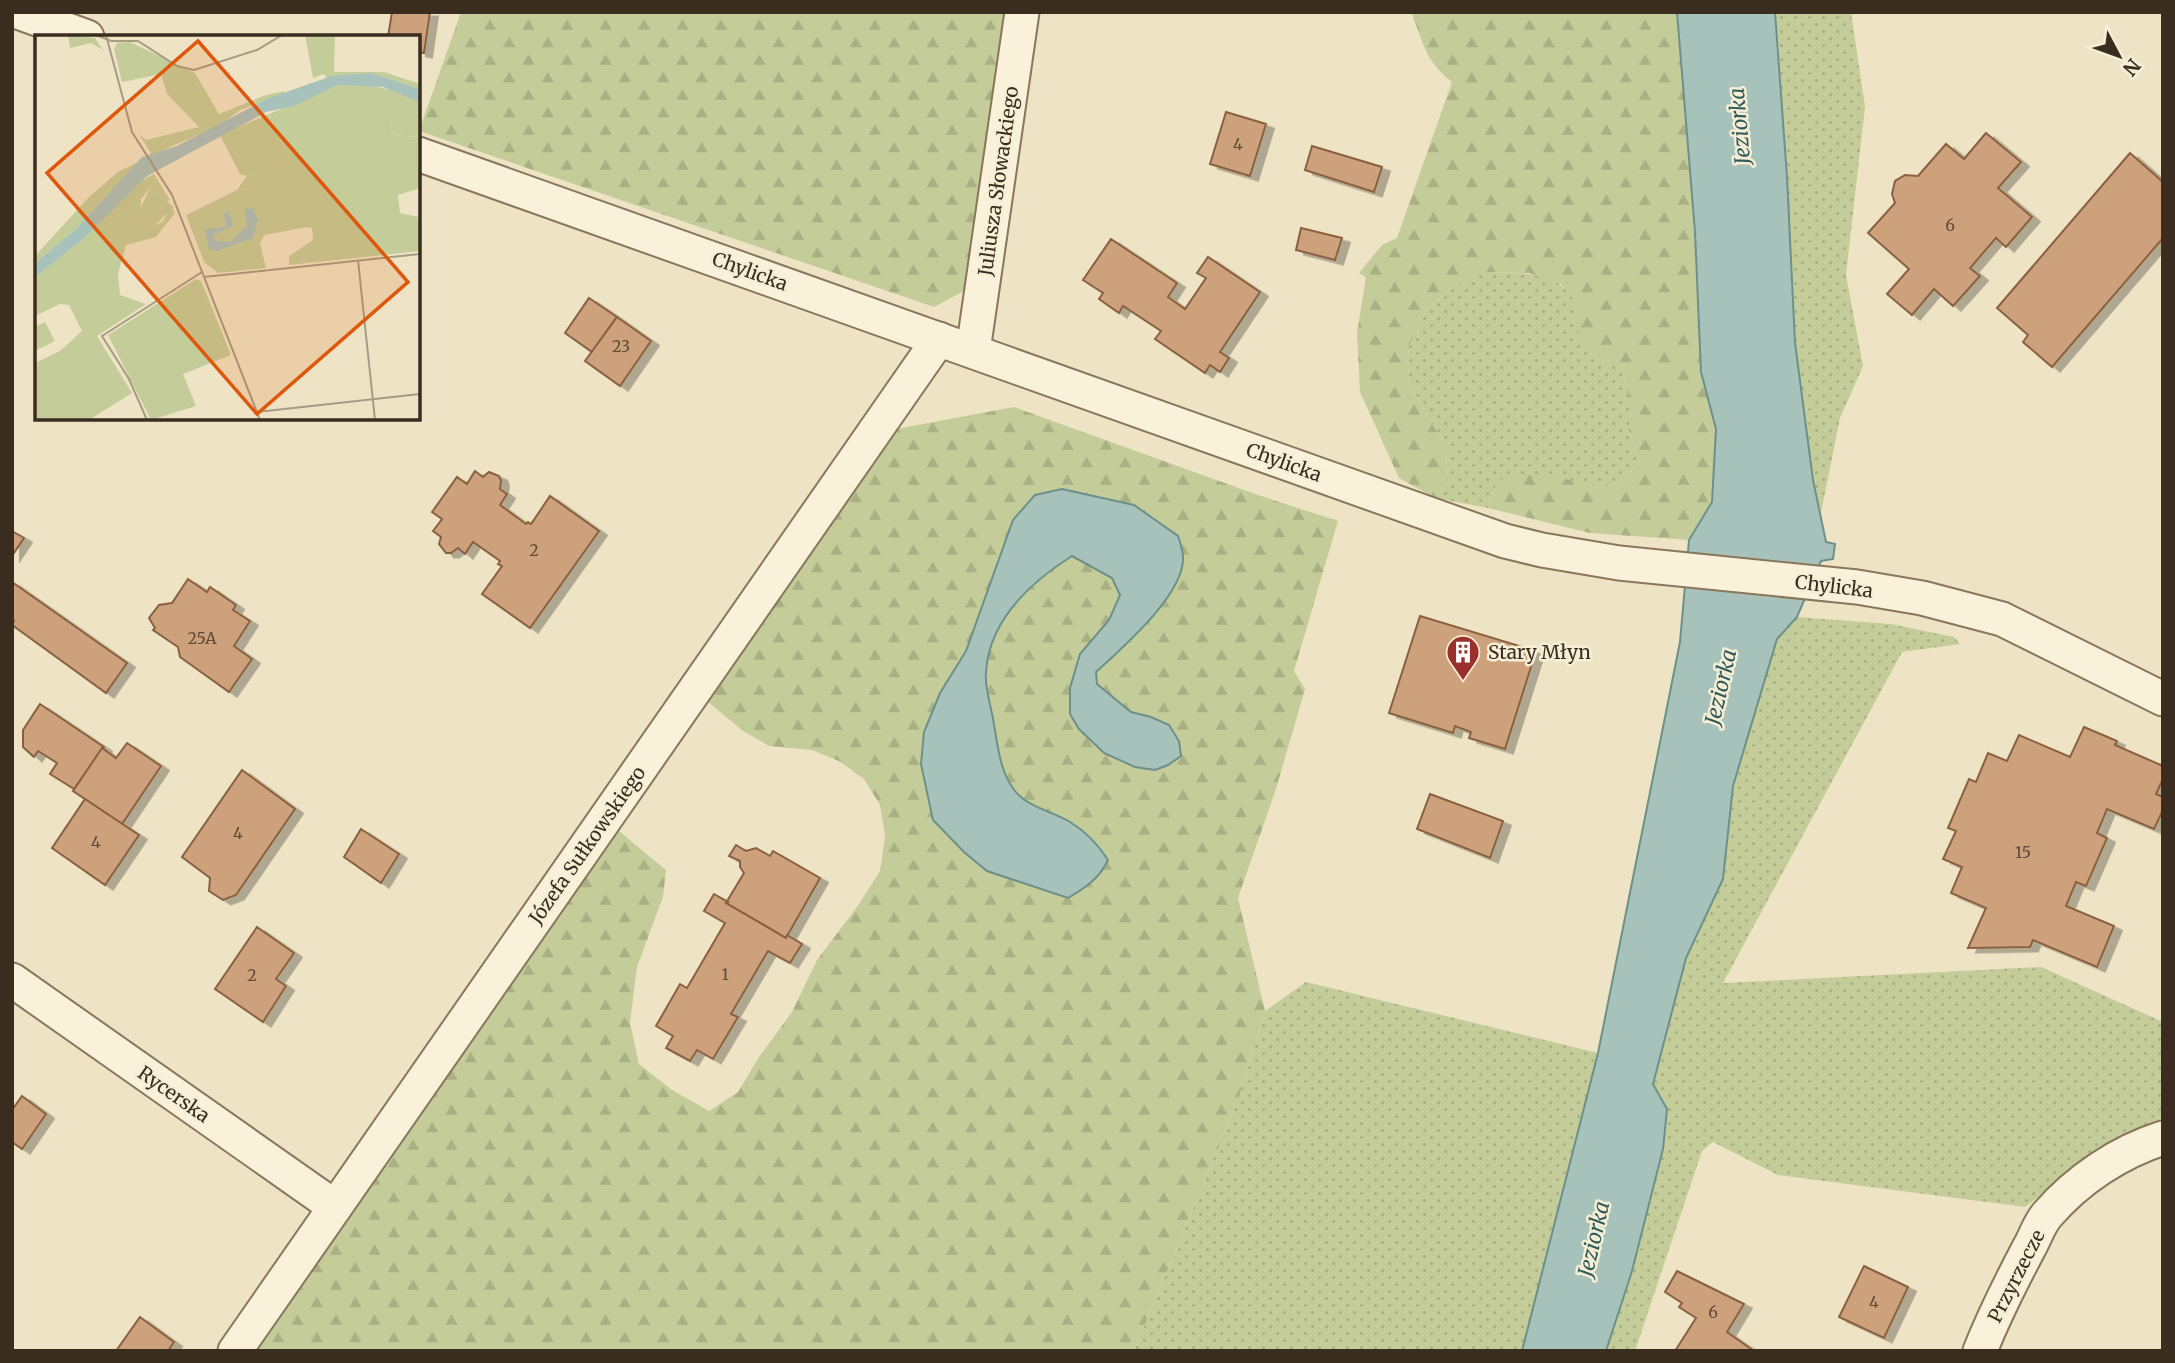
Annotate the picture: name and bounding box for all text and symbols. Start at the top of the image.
north arrow [2084,21,2154,91]
inset map [35,35,420,420]
text: N [2118,54,2146,81]
street label: Juliusza Słowackiego [973,85,1023,278]
water label: Jeziorka [1723,87,1756,167]
house number: 4 [1233,134,1243,154]
house number: 6 [1945,215,1955,235]
street label: Chylicka [709,246,791,296]
house number: 23 [612,336,630,356]
street label: Chylicka [1243,437,1325,487]
house number: 2 [529,540,539,560]
street label: Chylicka [1794,569,1874,603]
house number: 25A [187,628,217,648]
building icon: Stary Młyn [1444,633,1482,682]
place label: Stary Młyn [1488,640,1591,664]
water label: Jeziorka [1698,646,1742,729]
street label: Józefa Sułkowskiego [523,761,651,929]
house number: 4 [233,823,243,843]
house number: 4 [91,832,101,852]
house number: 15 [2015,842,2031,862]
house number: 1 [721,964,729,984]
house number: 2 [247,965,257,985]
street label: Rycerska [133,1060,215,1128]
water label: Jeziorka [1571,1198,1615,1281]
street label: Przyrzecze [1982,1225,2050,1326]
house number: 4 [1869,1292,1879,1312]
house number: 6 [1708,1302,1718,1322]

